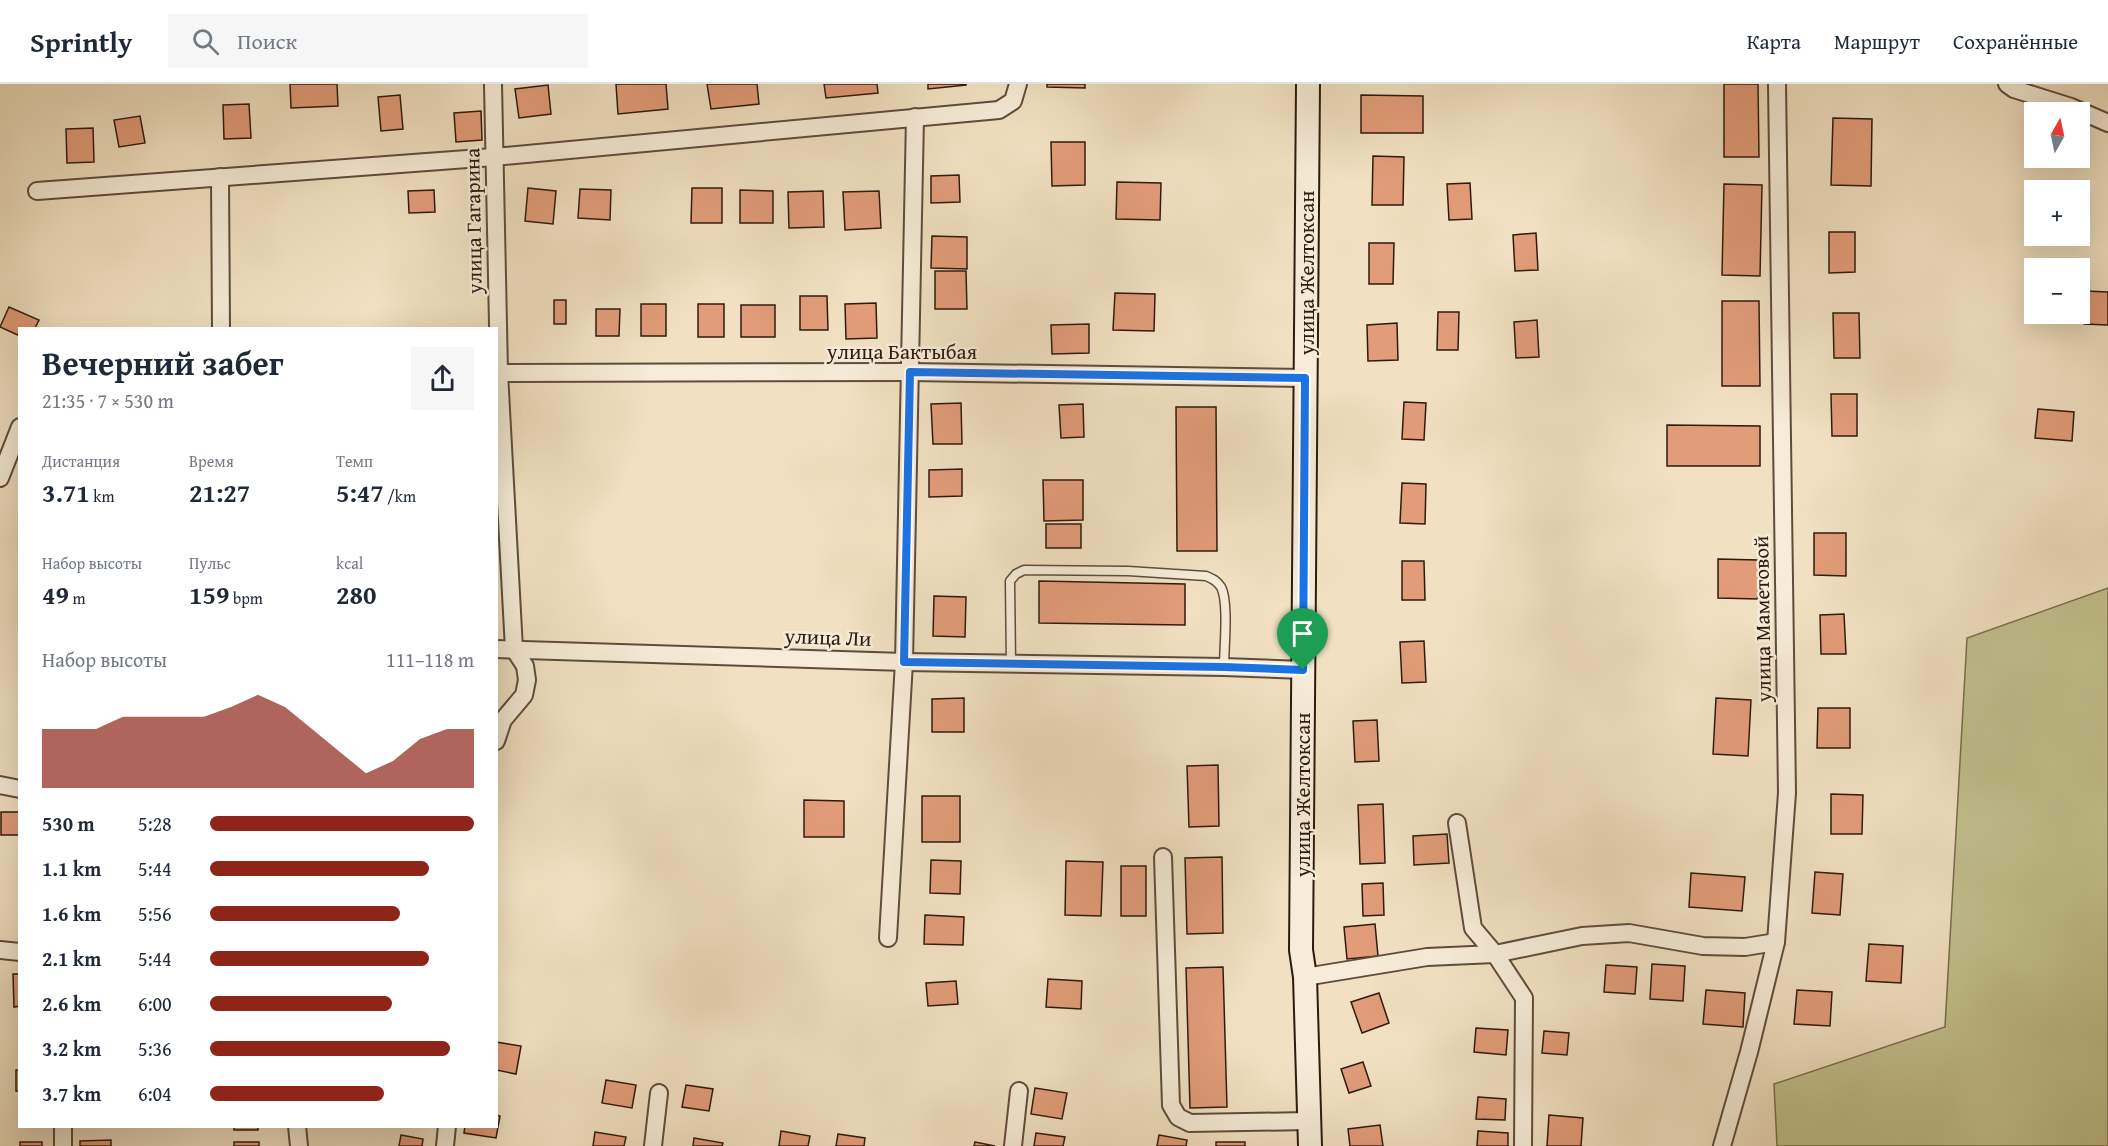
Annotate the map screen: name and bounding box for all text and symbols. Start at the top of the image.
search box [168,14,588,68]
text: Sprintly [30,21,132,62]
icon: search [189,25,222,58]
text: Поиск [237,25,297,57]
text: Карта [1747,26,1801,57]
text: Маршрут [1834,26,1920,57]
text: Сохранённые [1953,26,2078,57]
north arrow [2024,102,2090,168]
map controls [2024,102,2090,324]
street label: улица Гагарина [456,148,490,295]
button: + [2024,180,2090,246]
street label: улица Желтоксан [1291,191,1322,356]
button: − [2024,258,2090,324]
street label: улица Бактыбая [826,336,978,367]
text: Вечерний забег [42,339,284,387]
button: share [411,347,474,410]
text: 21:35 · 7 × 530 m [42,386,174,415]
text: Дистанция [42,449,120,473]
text: Время [189,449,234,473]
text: Темп [336,449,373,473]
text: 3.71 [42,473,90,512]
text: 21:27 [189,473,250,512]
text: 5:47 [336,473,384,512]
text: km [90,484,114,508]
text: /km [384,484,416,508]
street label: улица Маметовой [1745,535,1779,704]
text: Набор высоты [42,551,142,575]
text: Пульс [189,551,231,575]
text: kcal [336,551,363,575]
text: 49 [42,575,69,614]
text: 159 [189,575,229,614]
text: 280 [336,575,376,614]
text: m [69,586,86,610]
text: bpm [229,586,263,610]
pin [1277,608,1328,670]
icon: arrive [1286,617,1319,650]
street label: улица Ли [783,620,872,654]
text: Набор высоты [42,645,167,674]
text: 111–118 m [386,645,474,674]
street label: улица Желтоксан [1287,713,1318,878]
text: 530 m [42,809,95,838]
text: 5:28 [138,809,172,838]
text: 1.1 km [42,854,101,883]
text: 5:44 [138,854,172,883]
text: 1.6 km [42,899,101,928]
text: 5:56 [138,899,172,928]
text: 2.1 km [42,944,101,973]
text: 5:44 [138,944,172,973]
text: 2.6 km [42,989,101,1018]
text: 6:00 [138,989,172,1018]
text: 3.2 km [42,1034,101,1063]
text: 5:36 [138,1034,172,1063]
text: 3.7 km [42,1079,101,1108]
text: 6:04 [138,1079,172,1108]

